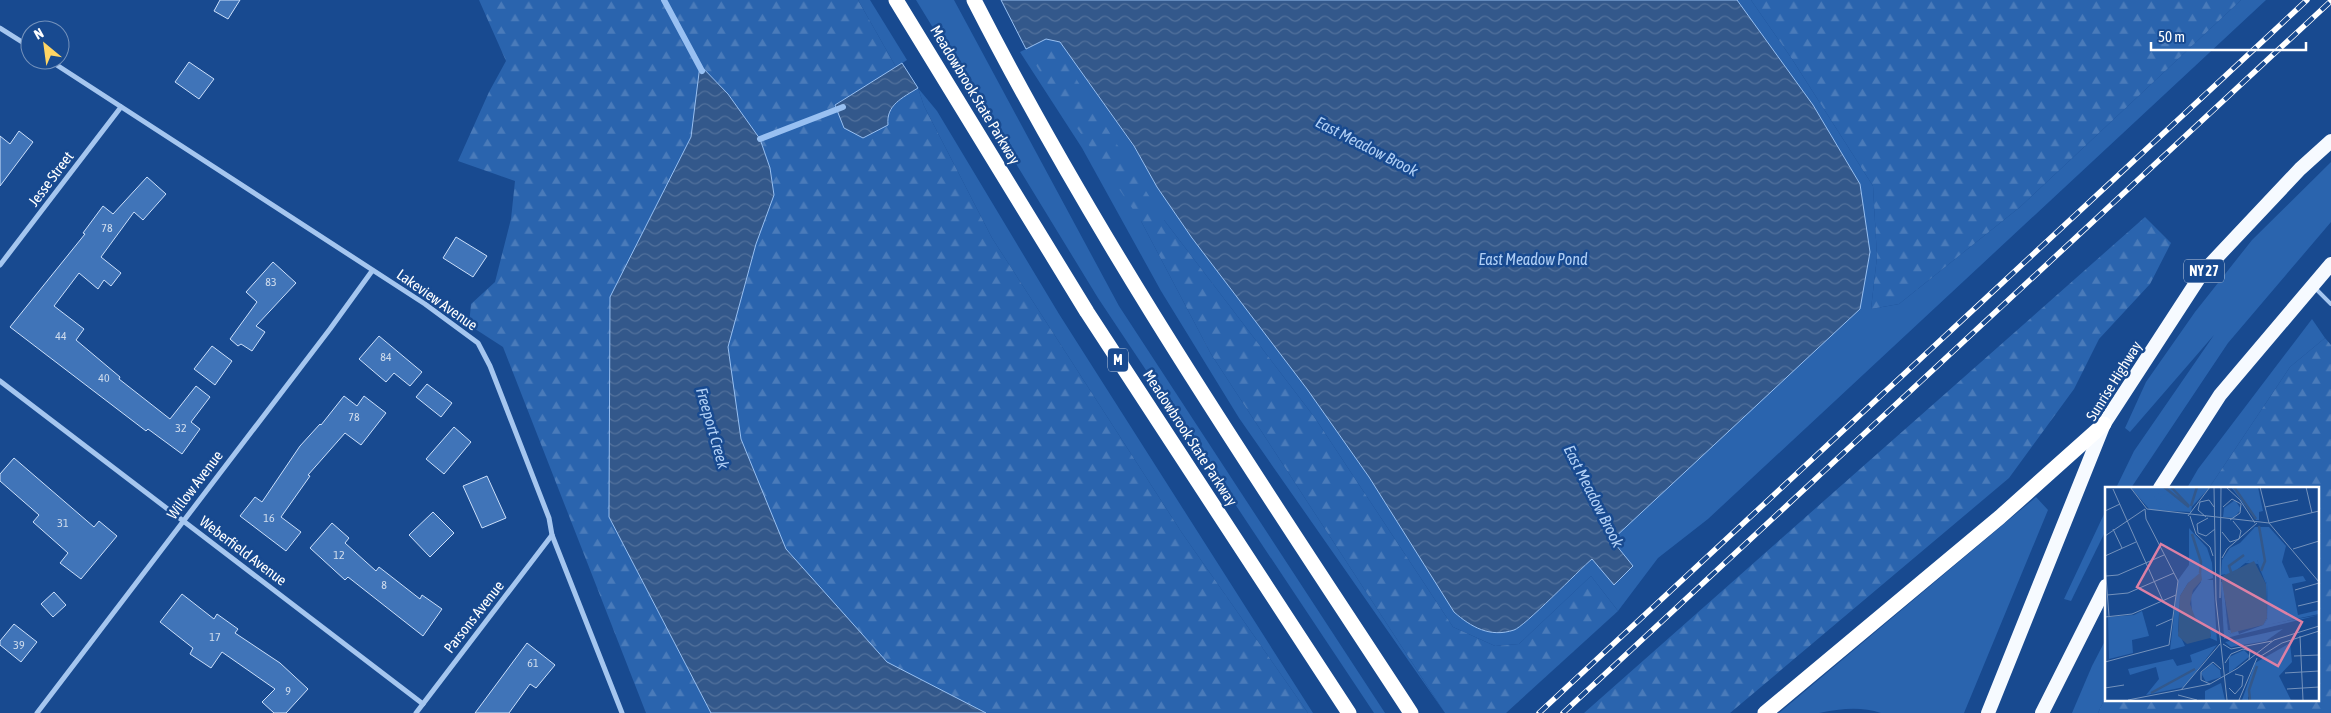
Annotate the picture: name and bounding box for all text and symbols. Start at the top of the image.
north arrow [20,20,70,70]
scale bar [2151,20,2306,52]
street label: Meadowbrook State Parkway [927,22,1024,167]
text: N [31,25,46,43]
text: 50 m [2158,28,2185,45]
water label: East Meadow Brook [1313,112,1422,180]
street label: Jesse Street [25,148,77,209]
house number: 78 [101,221,113,235]
water label: East Meadow Pond [1478,250,1588,268]
road number: NY 27 [2184,260,2224,282]
street label: Lakeview Avenue [394,266,481,334]
house number: 83 [265,275,277,289]
house number: 44 [55,329,67,343]
street label: Sunrise Highway [2082,338,2145,424]
road number: M [1108,348,1128,372]
house number: 84 [380,350,392,364]
street label: Meadowbrook State Parkway [1140,367,1241,509]
house number: 40 [98,371,110,385]
water label: Freeport Creek [692,385,733,472]
house number: 78 [348,410,360,424]
house number: 32 [175,421,187,435]
water label: East Meadow Brook [1560,442,1628,551]
street label: Willow Avenue [163,447,226,522]
inset map [2105,487,2318,700]
house number: 16 [263,511,275,525]
street label: Weberfield Avenue [197,512,290,589]
house number: 31 [57,516,69,530]
house number: 12 [333,548,345,562]
street label: Parsons Avenue [440,577,507,656]
house number: 8 [381,578,387,592]
house number: 17 [209,630,221,644]
house number: 39 [13,638,25,652]
house number: 61 [527,656,539,670]
house number: 9 [285,684,291,698]

